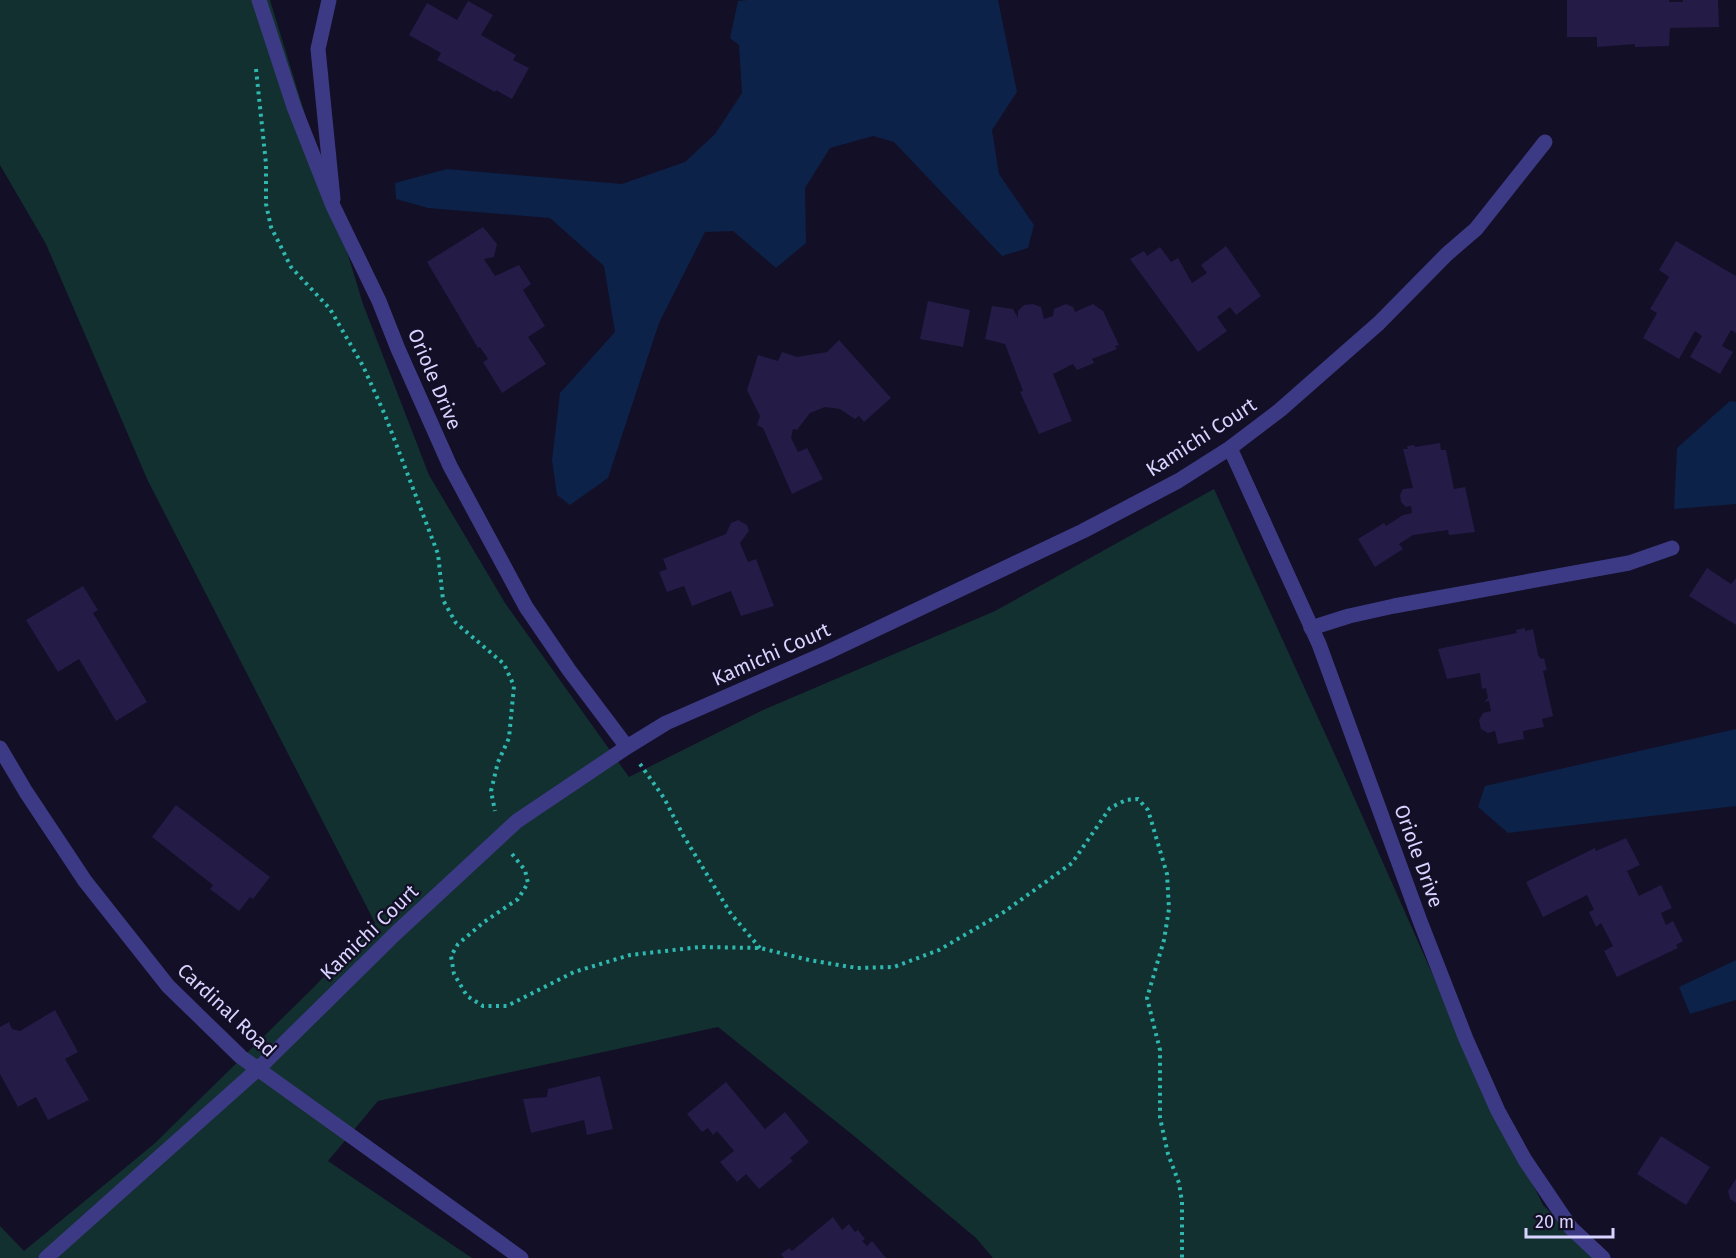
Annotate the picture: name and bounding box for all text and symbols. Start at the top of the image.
street label: Oriole Drive [403,325,467,433]
street label: Kamichi Court [1141,392,1261,482]
street label: Kamichi Court [708,617,834,691]
street label: Oriole Drive [1389,801,1449,911]
street label: Kamichi Court [315,879,423,985]
street label: Cardinal Road [173,958,281,1062]
scale bar [1526,1201,1613,1239]
text: 20 m [1535,1211,1574,1233]

